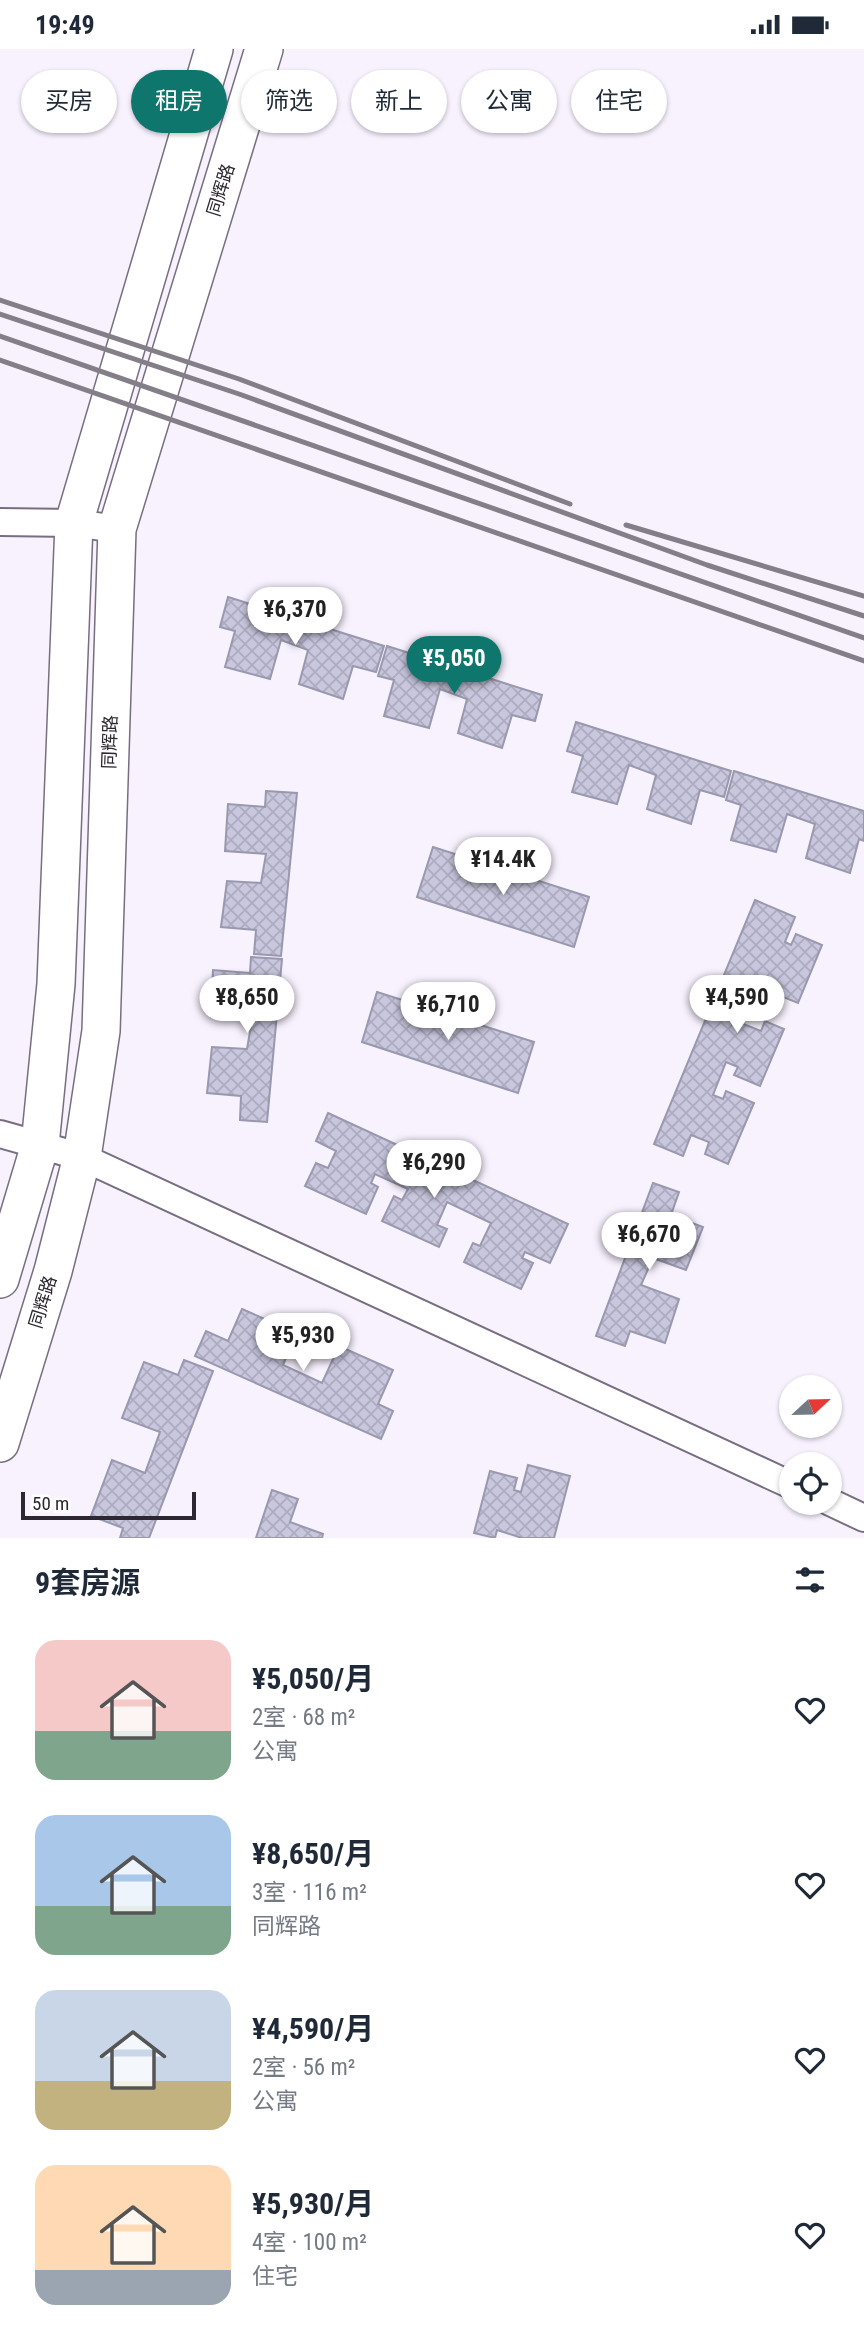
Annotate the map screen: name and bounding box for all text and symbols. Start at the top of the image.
text: 19:49 [35,10,95,40]
chip: 买房 [21,70,117,133]
chip: 租房 [131,70,227,133]
chip: 筛选 [241,70,337,133]
chip: 新上 [351,70,447,133]
chip: 公寓 [461,70,557,133]
chip: 住宅 [571,70,667,133]
street label: 同辉路 [203,161,238,219]
pin: ¥6,370 [238,587,352,647]
text: ¥6,370 [263,596,327,623]
pin: ¥5,050 [397,637,511,696]
text: ¥5,050 [422,645,486,672]
street label: 同辉路 [98,715,121,769]
pin: ¥14.4K [446,837,560,897]
text: ¥14.4K [470,846,536,873]
pin: ¥8,650 [190,975,304,1035]
pin: ¥4,590 [680,975,794,1035]
pin: ¥6,710 [391,983,505,1042]
text: ¥8,650 [215,984,279,1011]
text: ¥4,590 [705,984,769,1011]
text: ¥6,710 [416,991,480,1018]
pin: ¥6,290 [377,1141,491,1200]
text: ¥6,290 [402,1149,466,1176]
pin: ¥6,670 [592,1213,706,1272]
text: ¥6,670 [617,1221,681,1248]
street label: 同辉路 [25,1273,60,1331]
pin: ¥5,930 [246,1313,360,1373]
text: ¥5,930 [271,1322,335,1349]
north arrow [779,1375,842,1439]
map controls [779,1375,842,1515]
button: locate [779,1452,842,1515]
scale bar [21,1489,196,1521]
text: 50 m [32,1492,69,1515]
icon: filters [791,1561,829,1599]
text: 9套房源 [35,1565,140,1600]
text: ¥5,050/月 [252,1661,374,1696]
icon: home [91,1668,175,1752]
icon: heart [791,1691,829,1729]
text: 2室 · 68 m² [252,1704,355,1731]
text: 公寓 [252,1738,298,1765]
text: ¥8,650/月 [252,1836,374,1871]
icon: home [91,1843,175,1927]
icon: heart [791,1866,829,1904]
text: 3室 · 116 m² [252,1879,367,1906]
text: 同辉路 [252,1913,321,1940]
text: ¥4,590/月 [252,2011,374,2046]
icon: home [91,2018,175,2102]
icon: heart [791,2041,829,2079]
text: 2室 · 56 m² [252,2054,355,2081]
text: 公寓 [252,2088,298,2115]
text: ¥5,930/月 [252,2186,374,2221]
icon: home [91,2193,175,2277]
icon: heart [791,2216,829,2254]
text: 4室 · 100 m² [252,2229,367,2256]
text: 住宅 [252,2263,298,2290]

